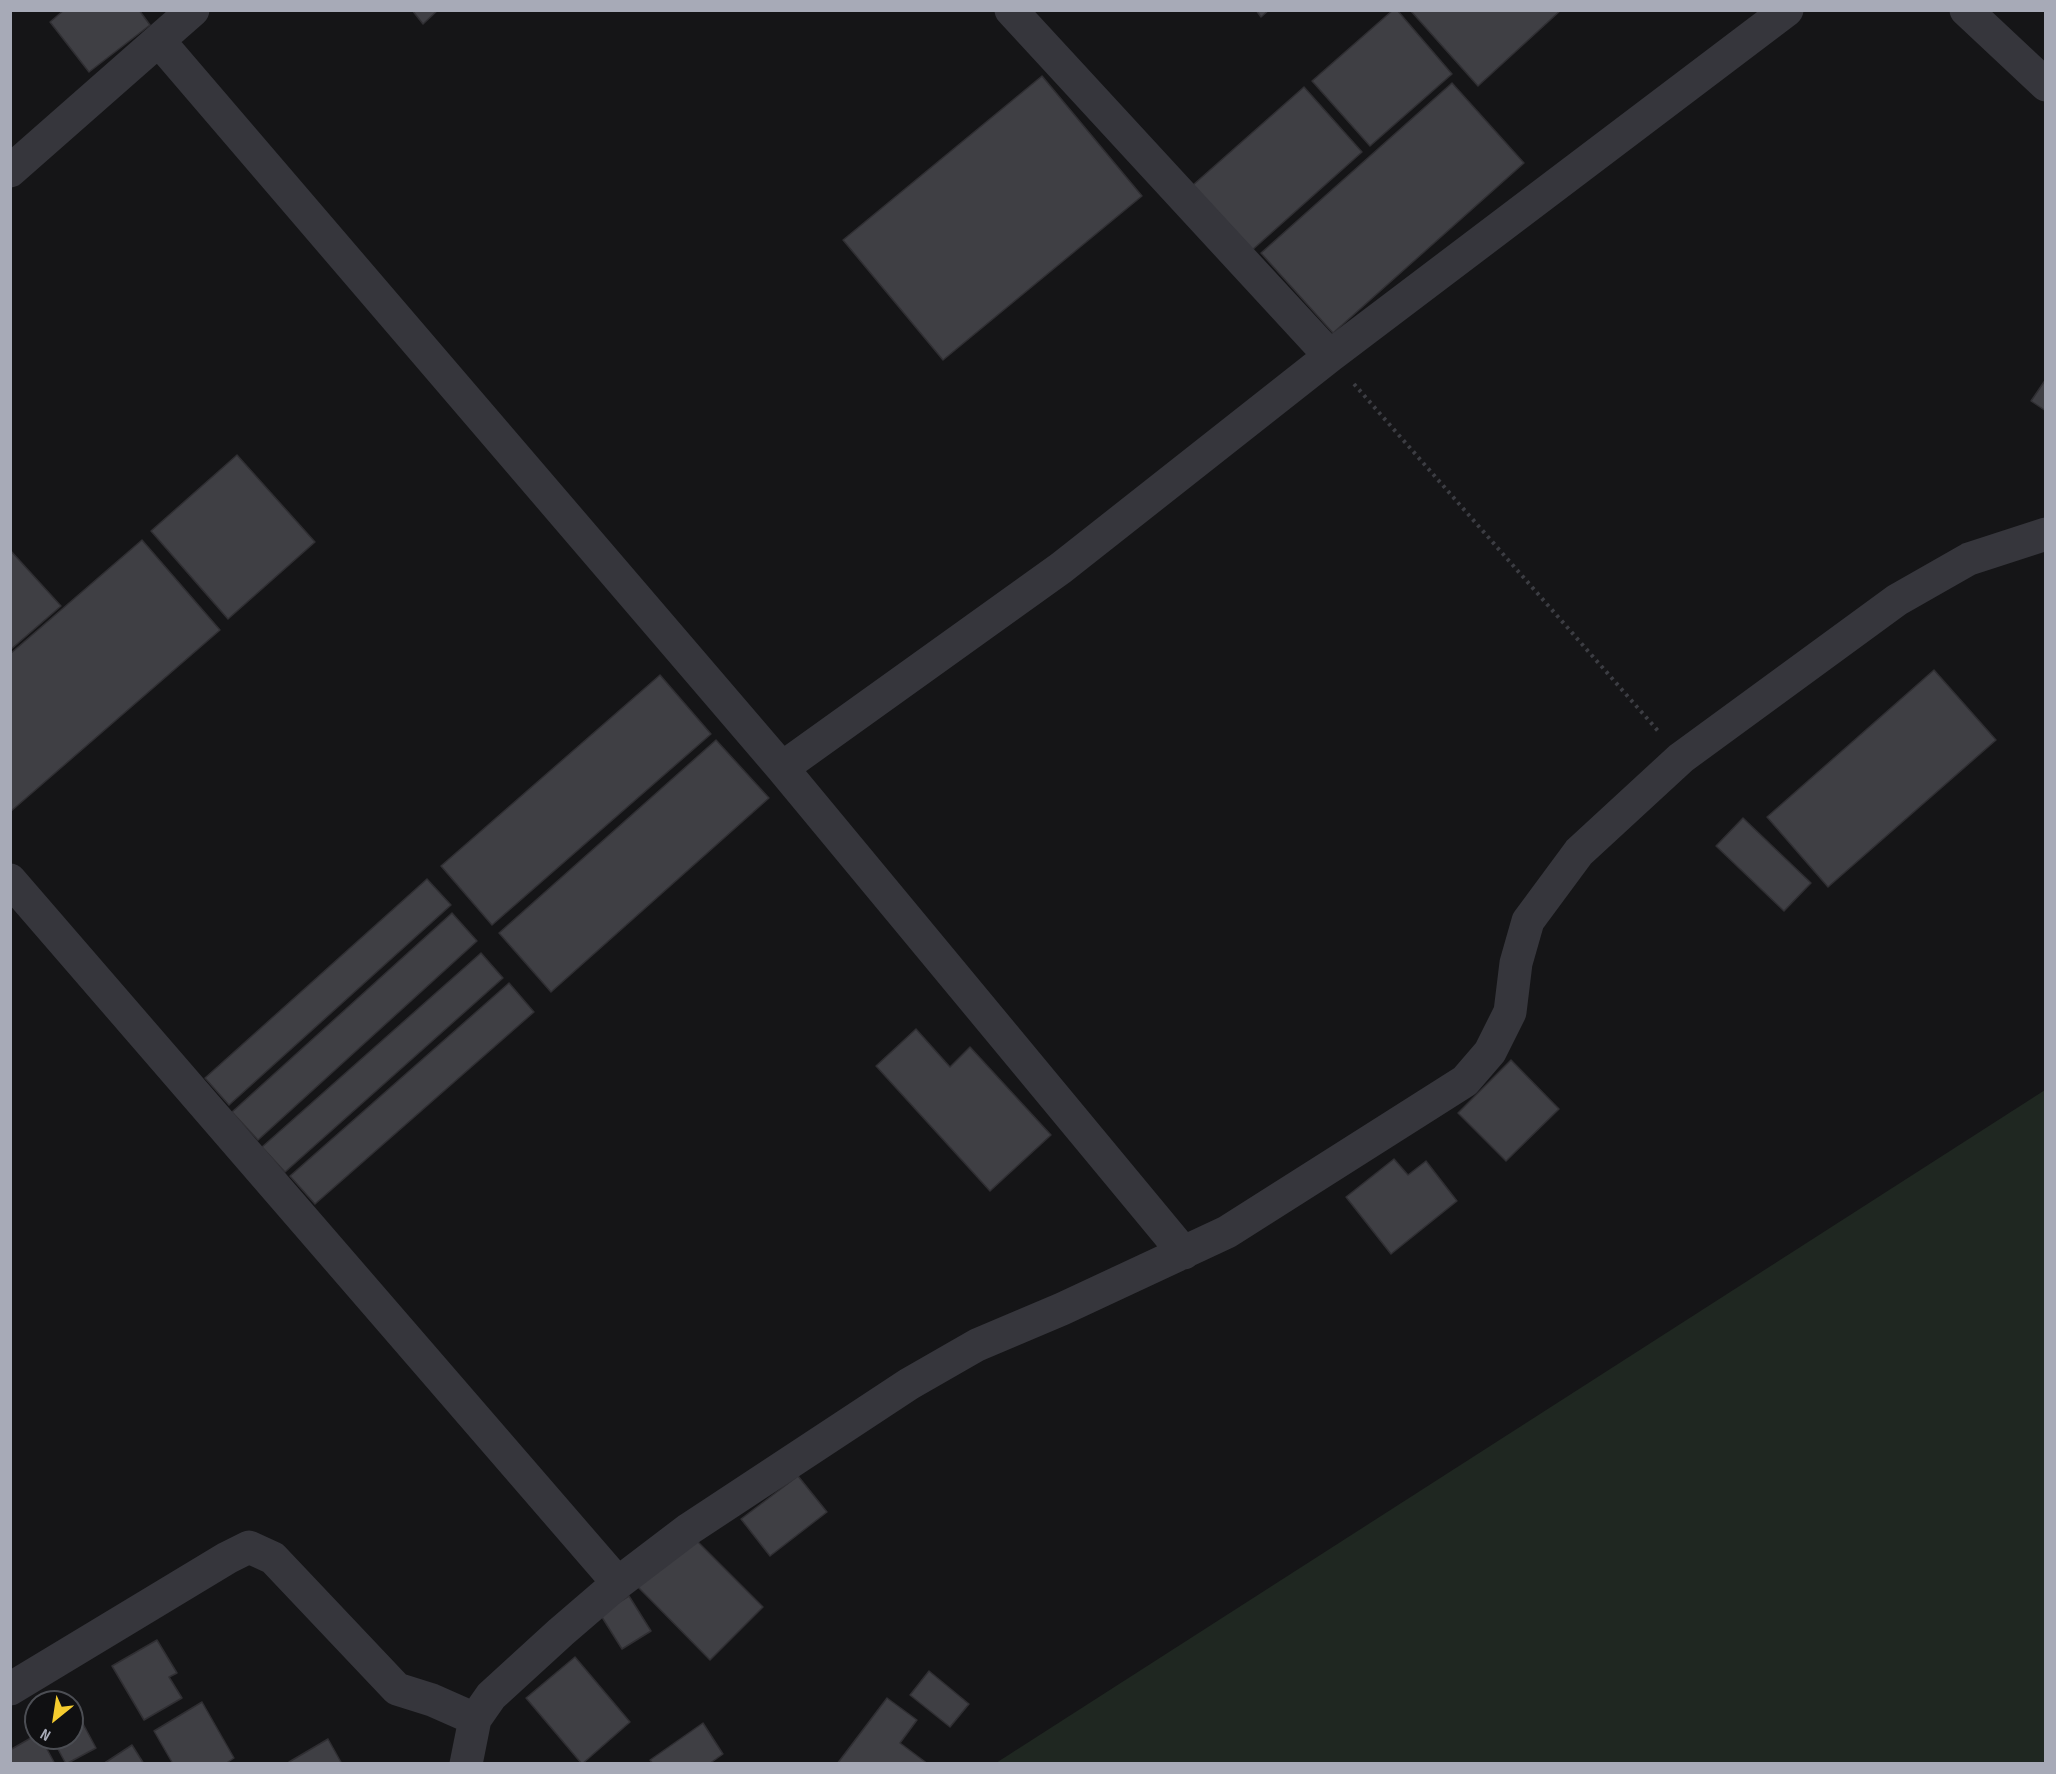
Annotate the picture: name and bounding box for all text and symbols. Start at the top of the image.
north arrow [24,1690,84,1750]
text: N [37,1724,54,1745]

